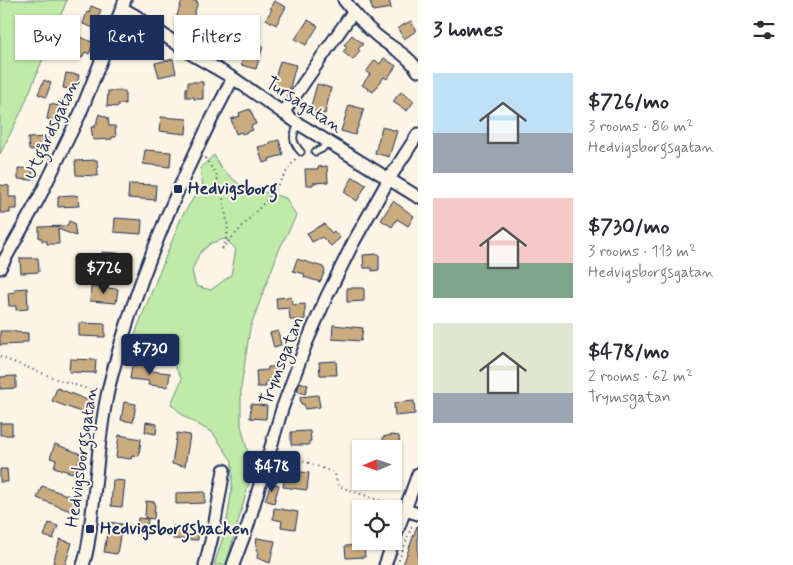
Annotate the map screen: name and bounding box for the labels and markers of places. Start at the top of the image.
place label: Hedvigsborg [188,177,278,203]
marker: Hedvigsborg [172,183,184,195]
pin: $726 [74,252,134,295]
pin: $730 [120,334,180,376]
pin: $478 [242,450,302,493]
place label: Hedvigsborgsbacken [100,517,249,543]
marker: Hedvigsborgsbacken [84,523,96,535]

